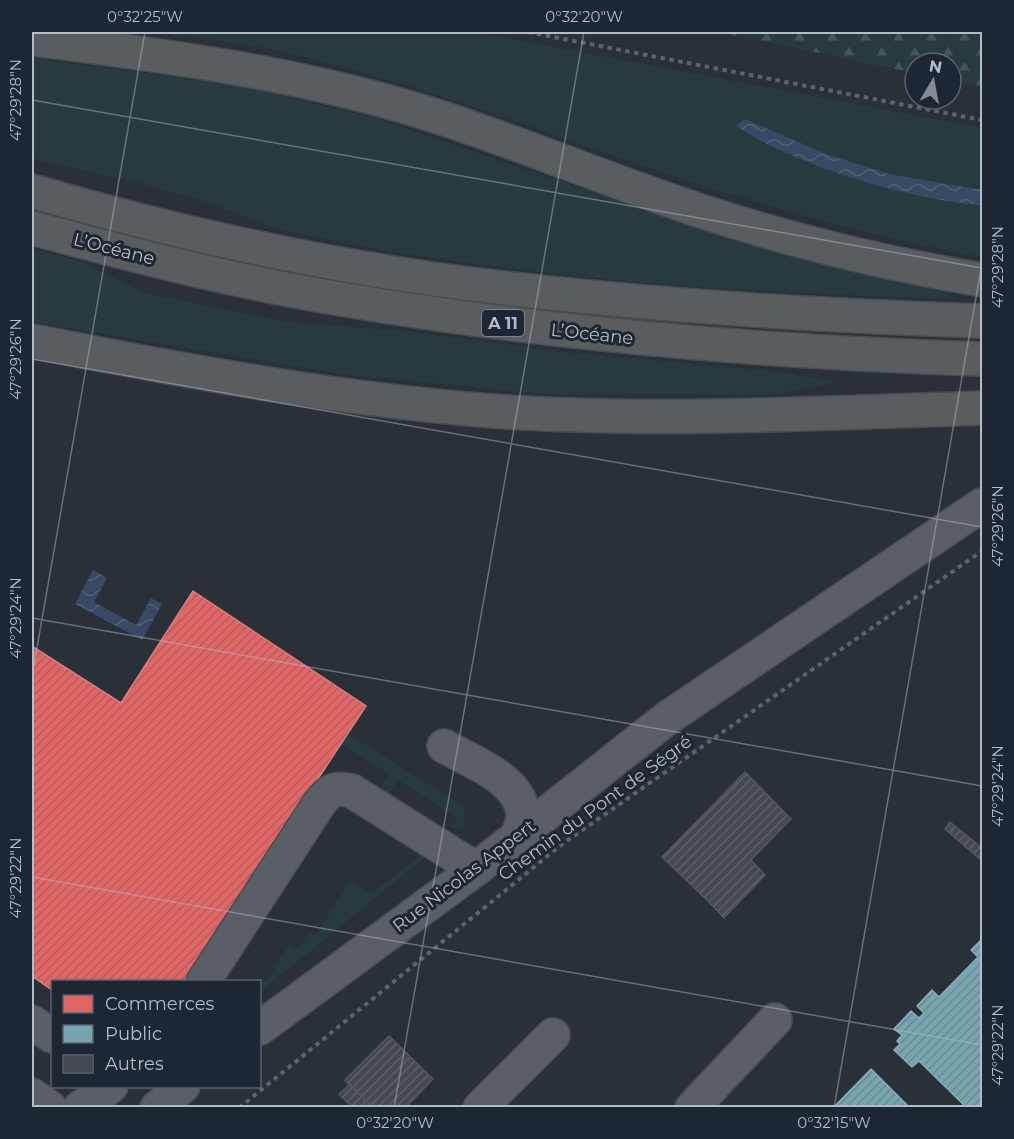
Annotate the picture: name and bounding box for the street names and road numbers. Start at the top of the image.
street label: L’Océane [71,228,157,270]
road number: A 11 [482,310,524,336]
street label: L’Océane [550,319,635,349]
street label: Chemin du Pont de Ségré [494,730,696,886]
street label: Rue Nicolas Appert [388,815,540,937]

